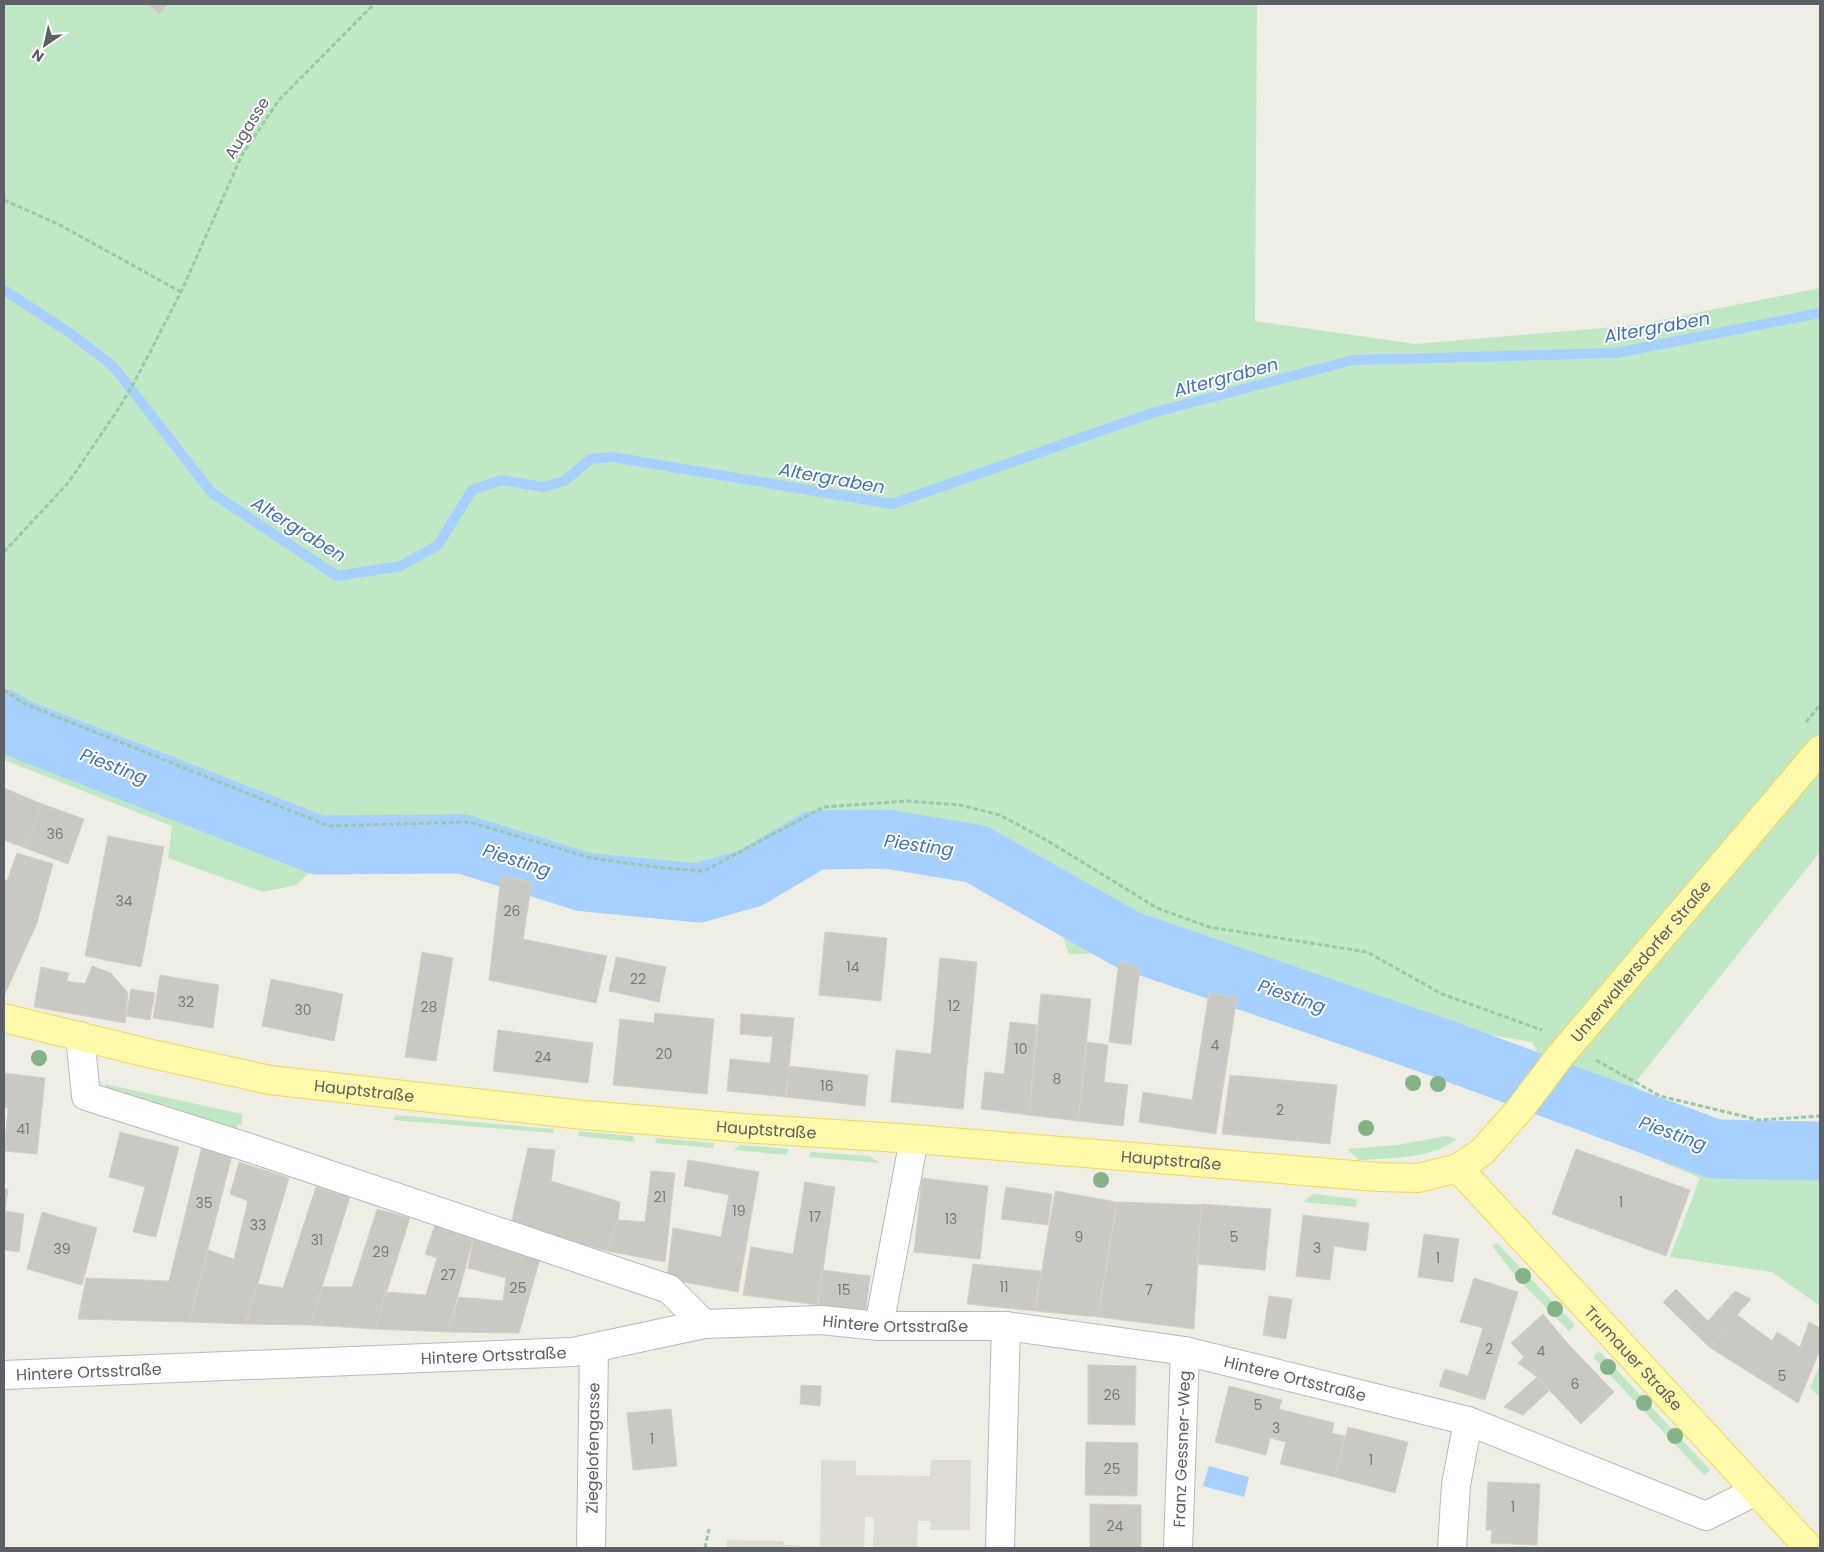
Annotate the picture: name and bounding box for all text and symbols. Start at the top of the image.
north arrow [20,20,70,70]
text: N [28,45,48,67]
street label: Augasse [219,92,275,163]
water label: Altergraben [1601,305,1712,349]
water label: Altergraben [1170,351,1281,403]
water label: Altergraben [776,456,887,500]
water label: Altergraben [246,490,351,568]
water label: Piesting [77,742,151,790]
house number: 36 [46,824,64,844]
water label: Piesting [883,828,955,862]
water label: Piesting [480,837,554,883]
street label: Unterwaltersdorfer Straße [1565,875,1716,1047]
house number: 34 [115,891,133,911]
house number: 26 [504,901,521,921]
house number: 14 [846,957,860,977]
house number: 22 [630,969,646,989]
water label: Piesting [1255,973,1329,1019]
house number: 32 [178,992,194,1012]
house number: 12 [948,996,960,1016]
house number: 28 [421,997,438,1017]
house number: 30 [294,1000,312,1020]
house number: 4 [1211,1035,1220,1055]
house number: 10 [1014,1039,1028,1059]
house number: 20 [656,1044,672,1064]
house number: 24 [535,1047,552,1067]
house number: 8 [1053,1069,1062,1089]
street label: Hauptstraße [313,1074,416,1108]
house number: 16 [820,1076,834,1096]
house number: 2 [1276,1100,1284,1120]
water label: Piesting [1636,1109,1710,1157]
street label: Hauptstraße [715,1114,817,1144]
house number: 41 [16,1119,30,1139]
street label: Hauptstraße [1120,1144,1222,1176]
house number: 21 [654,1187,666,1207]
house number: 1 [1619,1192,1623,1212]
house number: 35 [195,1193,213,1213]
house number: 19 [732,1201,746,1221]
house number: 17 [809,1207,821,1227]
house number: 13 [945,1209,957,1229]
house number: 33 [250,1215,266,1235]
house number: 9 [1075,1227,1083,1247]
house number: 5 [1230,1227,1238,1247]
house number: 31 [311,1230,323,1250]
house number: 3 [1313,1238,1321,1258]
house number: 39 [53,1239,71,1259]
house number: 29 [373,1242,389,1262]
house number: 1 [1436,1248,1440,1268]
house number: 27 [440,1265,456,1285]
house number: 11 [1000,1277,1008,1297]
house number: 25 [510,1278,526,1298]
house number: 15 [837,1280,851,1300]
house number: 7 [1145,1280,1153,1300]
street label: Trumauer Straße [1579,1301,1688,1416]
street label: Hintere Ortsstraße [821,1309,968,1338]
house number: 2 [1485,1339,1493,1359]
street label: Hintere Ortsstraße [420,1341,567,1370]
house number: 4 [1537,1341,1546,1361]
street label: Hintere Ortsstraße [1222,1350,1369,1407]
street label: Hintere Ortsstraße [16,1357,162,1386]
house number: 5 [1778,1366,1786,1386]
street label: Franz Gessner-Weg [1167,1370,1196,1528]
house number: 6 [1571,1374,1580,1394]
street label: Ziegelofengasse [580,1382,605,1514]
house number: 26 [1104,1385,1121,1405]
house number: 5 [1254,1395,1262,1415]
house number: 3 [1272,1418,1280,1438]
house number: 1 [650,1429,654,1449]
house number: 1 [1369,1450,1373,1470]
house number: 25 [1104,1459,1120,1479]
house number: 1 [1511,1497,1515,1517]
house number: 24 [1107,1516,1124,1536]

